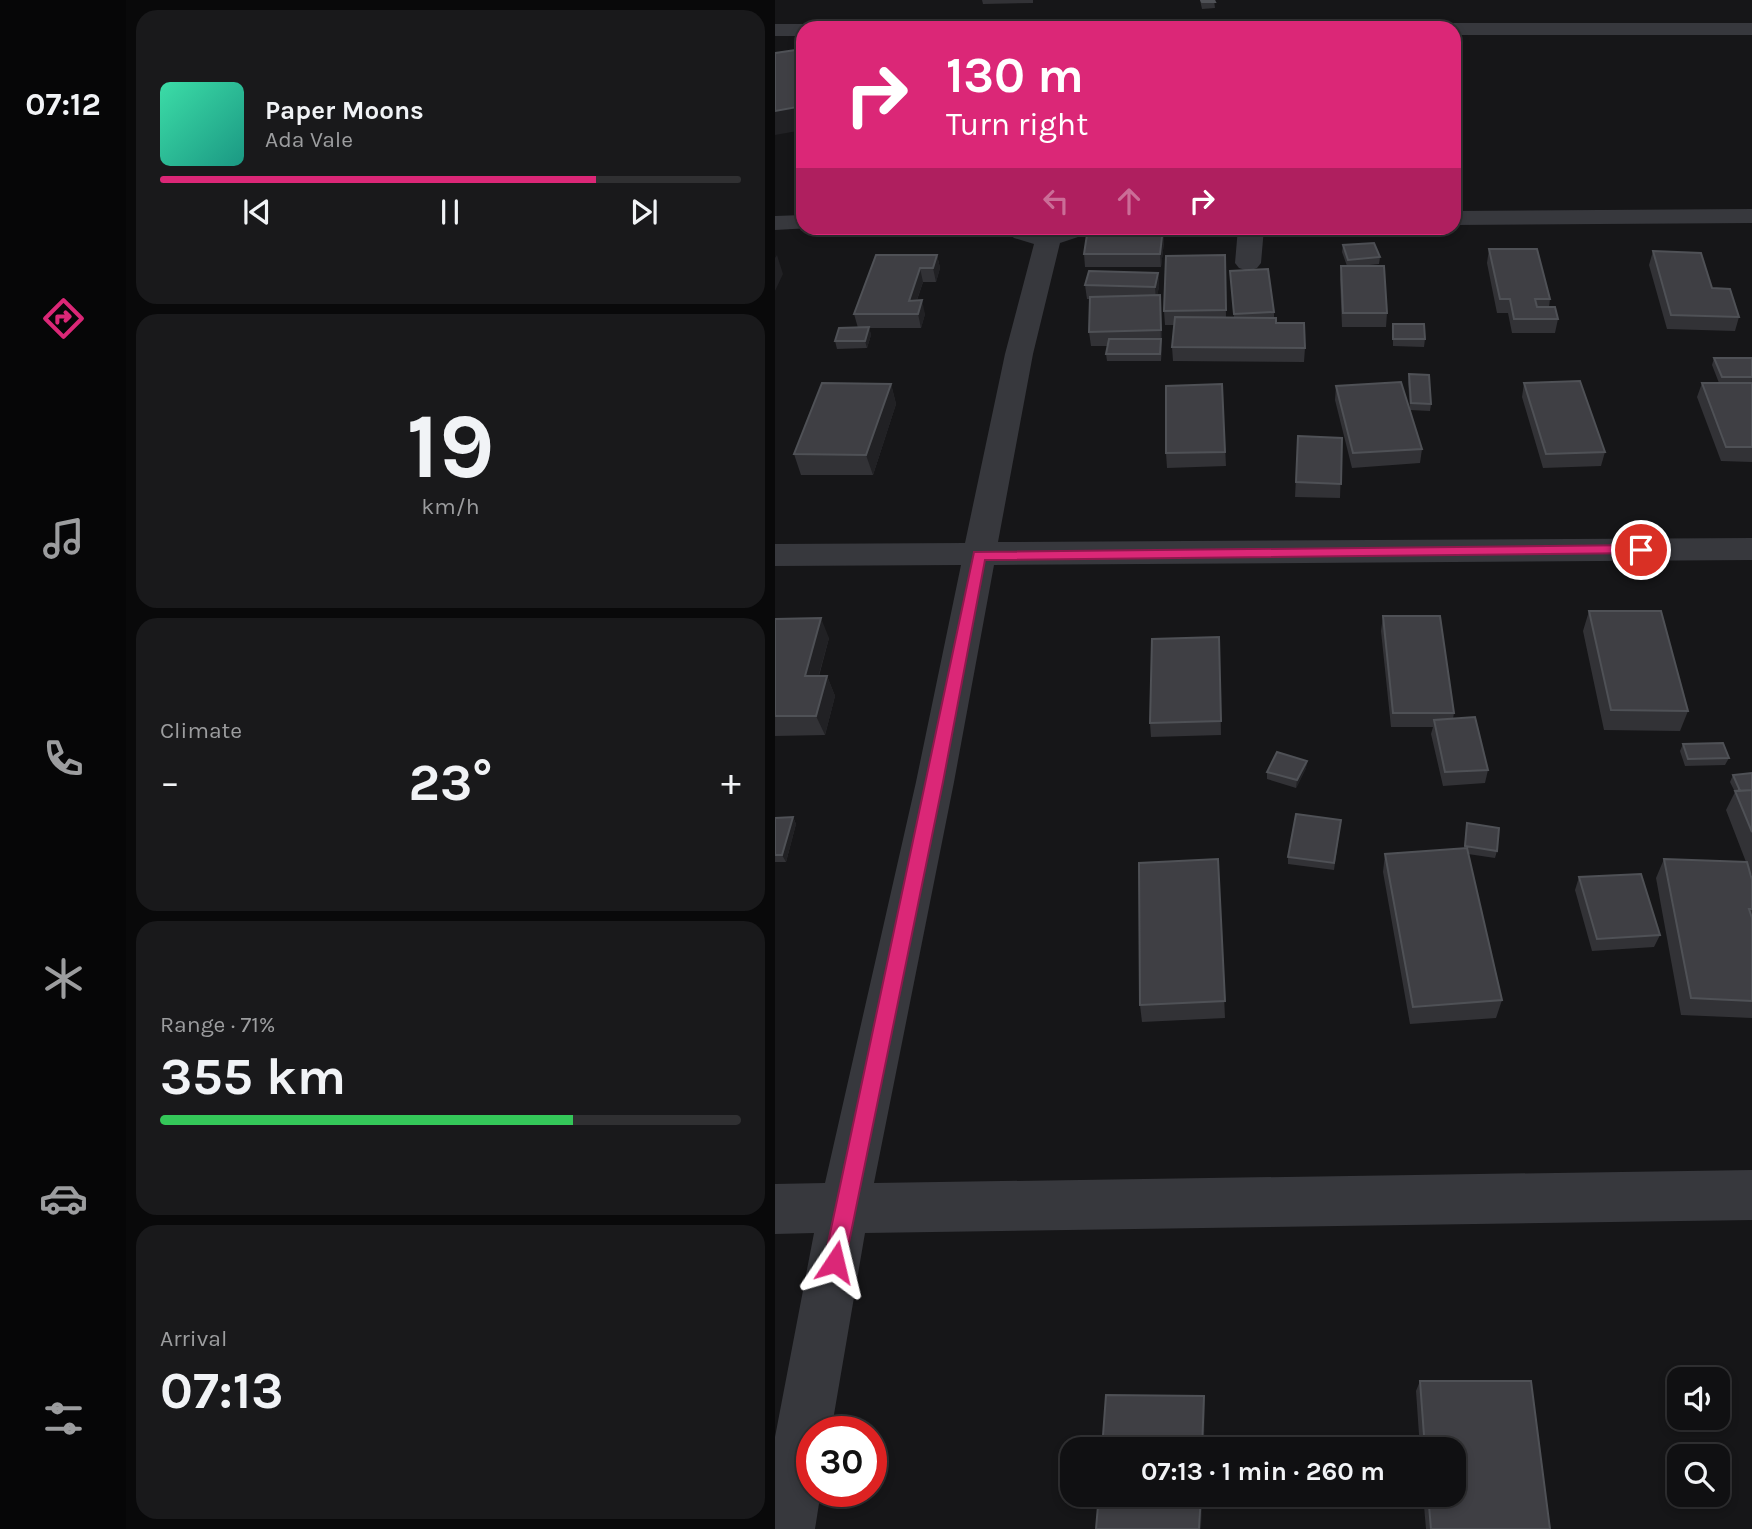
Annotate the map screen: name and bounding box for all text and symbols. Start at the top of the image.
text: 130 m [946,47,1084,104]
icon: right [831,49,922,140]
text: 07:12 [25,86,101,123]
text: Paper Moons [265,95,424,126]
text: Turn right [946,106,1088,143]
text: Ada Vale [265,126,353,153]
icon: left [1037,182,1075,220]
icon: ahead [1110,182,1148,220]
icon: right [1183,182,1221,220]
icon: previous [238,193,276,231]
icon: pause [431,193,469,231]
icon: next [625,193,663,231]
icon: directions [39,294,88,343]
text: 19 [407,394,494,500]
text: km/h [421,493,480,520]
icon: music [39,514,88,563]
pin [1611,520,1671,580]
icon: arrive [1622,531,1660,569]
text: Climate [160,717,242,744]
icon: phone [39,734,88,783]
text: 23° [408,752,493,813]
text: − [160,760,180,805]
text: + [721,760,741,805]
icon: climate [39,954,88,1003]
text: Range · 71% [160,1011,276,1038]
text: 355 km [160,1046,346,1107]
icon: car [39,1174,88,1223]
position arrow [798,1225,872,1299]
text: Arrival [160,1325,227,1352]
text: 07:13 [160,1360,284,1421]
map controls [1667,1367,1730,1507]
button: sound [1667,1367,1730,1430]
icon: filters [39,1394,88,1443]
speed limit sign: 30 [796,1416,887,1507]
button: search [1667,1444,1730,1507]
text: 07:13 · 1 min · 260 m [1141,1456,1385,1487]

